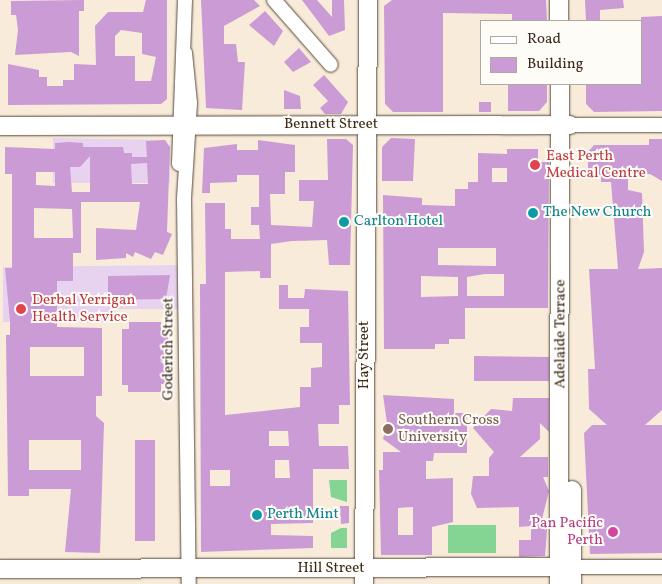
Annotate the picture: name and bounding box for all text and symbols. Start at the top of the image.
legend [480,20,642,85]
text: Road [527,29,561,50]
text: Building [527,54,583,75]
street label: Bennett Street [284,116,378,134]
place label: East Perth Medical Centre [546,147,646,182]
marker: East Perth Medical Centre [528,158,542,172]
place label: The New Church [543,204,652,222]
marker: The New Church [527,207,539,219]
place label: Carlton Hotel [354,213,443,231]
marker: Carlton Hotel [338,216,350,228]
street label: Adelaide Terrace [552,279,570,389]
place label: Derbal Yerrigan Health Service [32,291,136,326]
street label: Goderich Street [160,298,178,400]
marker: Derbal Yerrigan Health Service [14,302,28,316]
street label: Hay Street [356,321,374,389]
place label: Southern Cross University [398,411,499,446]
marker: Southern Cross University [382,423,394,435]
place label: Perth Mint [267,506,339,524]
marker: Perth Mint [251,509,263,521]
place label: Pan Pacific Perth [531,514,603,549]
marker: Pan Pacific Perth [607,526,619,538]
street label: Hill Street [297,560,365,578]

